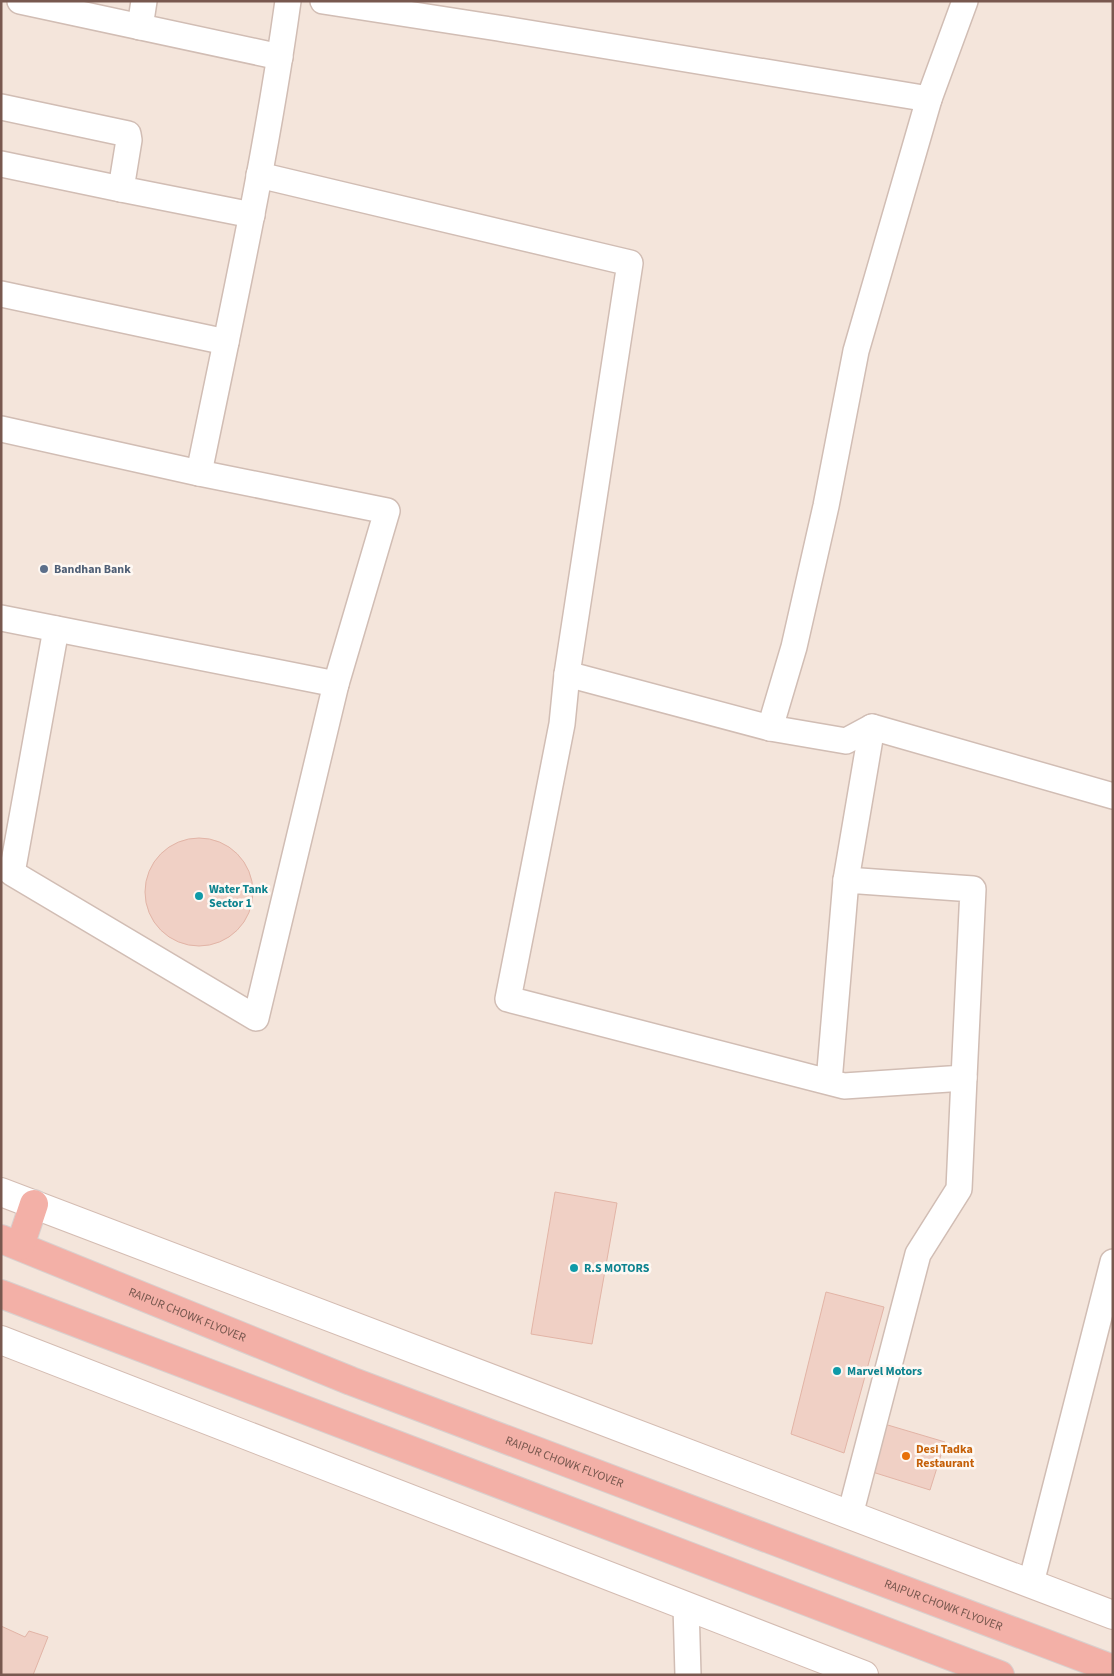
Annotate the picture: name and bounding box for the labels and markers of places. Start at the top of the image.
place label: Bandhan Bank [54,561,131,578]
marker: Bandhan Bank [38,563,50,575]
place label: Water Tank Sector 1 [209,881,269,912]
marker: Water Tank Sector 1 [193,890,205,902]
place label: R.S MOTORS [584,1260,650,1277]
marker: R.S MOTORS [568,1262,580,1274]
place label: Marvel Motors [847,1363,922,1380]
marker: Marvel Motors [831,1365,843,1377]
place label: Desi Tadka Restaurant [916,1441,975,1472]
marker: Desi Tadka Restaurant [900,1450,912,1462]

